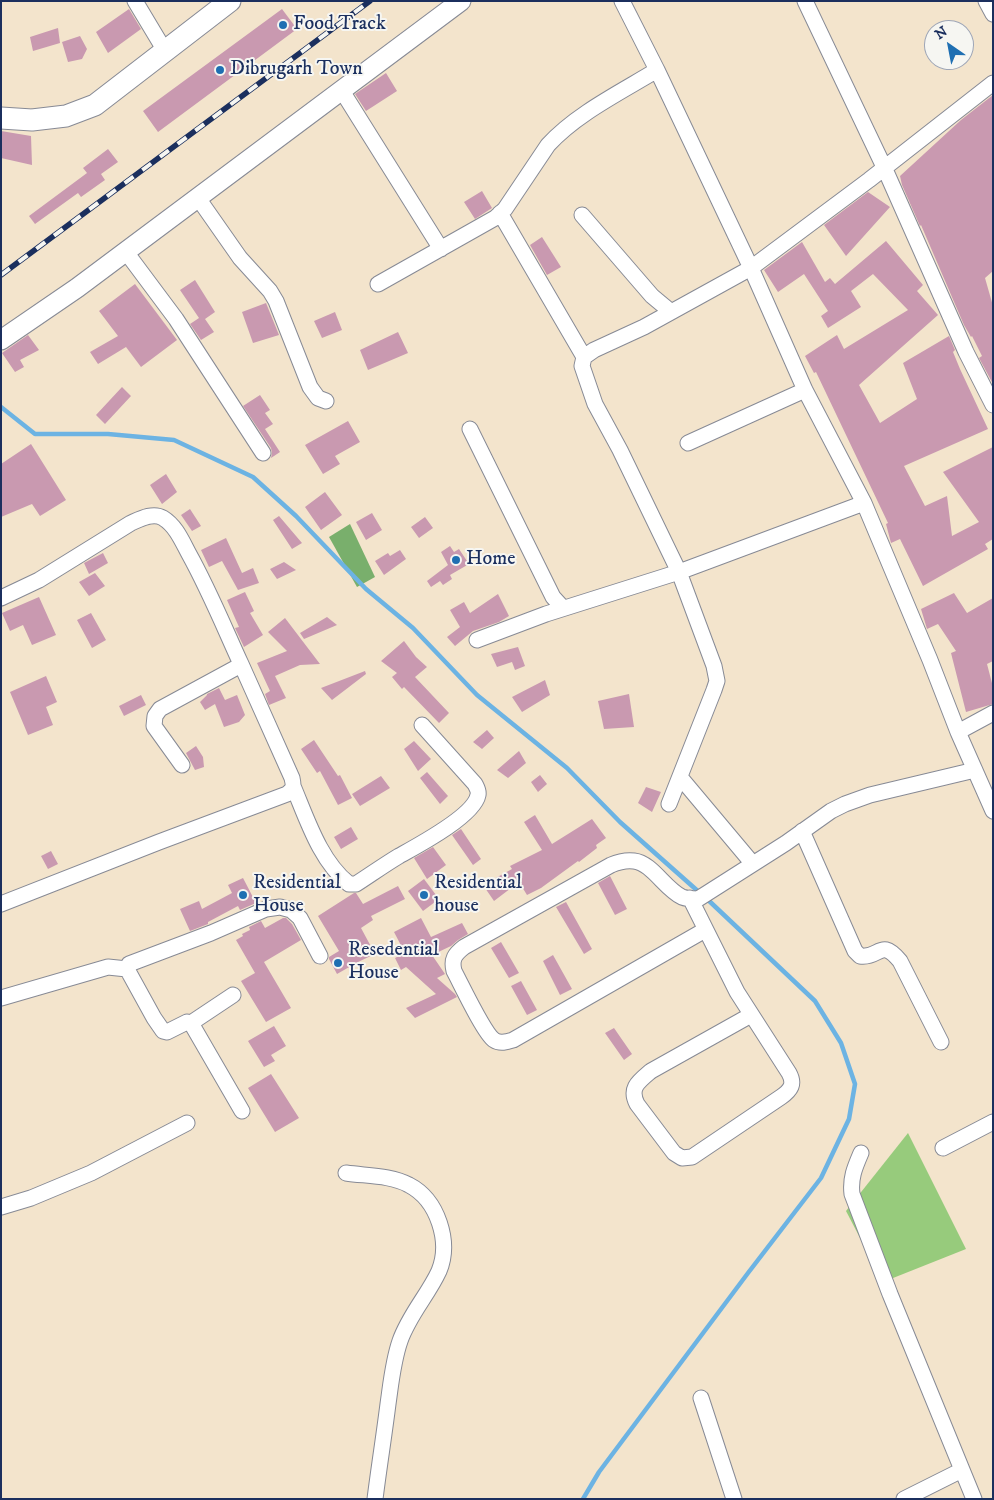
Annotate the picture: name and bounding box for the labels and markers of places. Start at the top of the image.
place label: Food Track [293,13,386,37]
marker: Food Track [277,19,289,31]
place label: Dibrugarh Town [230,58,363,82]
marker: Dibrugarh Town [214,64,226,76]
place label: Home [466,548,515,572]
marker: Home [450,554,462,566]
place label: Residential House [253,872,341,919]
place label: Residential house [434,872,522,919]
marker: Residential House [237,889,249,901]
marker: Residential house [418,889,430,901]
place label: Resedential House [348,939,439,986]
marker: Resedential House [332,957,344,969]

